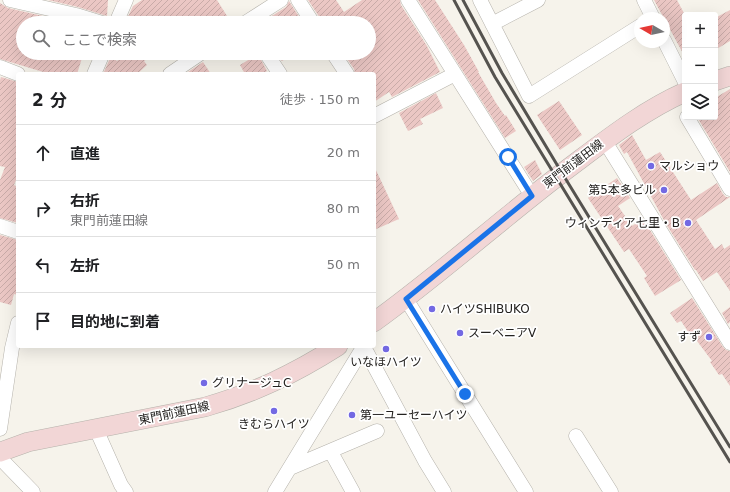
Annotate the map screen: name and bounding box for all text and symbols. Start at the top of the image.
north arrow [634,12,670,48]
map controls [682,12,718,120]
button: + [682,12,718,48]
search box [16,16,376,60]
icon: search [30,27,52,49]
text: ここで検索 [62,31,137,49]
button: − [682,48,718,84]
button: layers [682,84,718,120]
text: 2 分 [32,90,67,110]
text: 徒歩 · 150 m [280,92,360,107]
street label: 東門前蓮田線 [540,137,606,191]
icon: ahead [32,142,54,164]
text: 直進 [70,145,100,163]
text: 20 m [327,145,360,160]
route start [499,148,517,166]
place label: マルショウ [659,159,719,173]
marker: マルショウ [646,161,656,171]
place label: 第5本多ビル [588,183,656,197]
marker: 第5本多ビル [659,185,669,195]
text: 右折 [70,192,100,210]
icon: right [32,198,54,220]
text: 80 m [327,201,360,216]
text: 東門前蓮田線 [70,213,148,228]
place label: ウィンディア七里・B [565,216,680,230]
marker: ウィンディア七里・B [683,218,693,228]
icon: left [32,254,54,276]
text: 左折 [70,257,100,275]
text: 50 m [327,257,360,272]
place label: ハイツSHIBUKO [440,302,530,316]
marker: ハイツSHIBUKO [427,304,437,314]
icon: arrive [32,310,54,332]
text: 目的地に到着 [70,313,160,331]
place label: スーベニアV [468,326,537,340]
marker: スーベニアV [455,328,465,338]
place label: すず [677,330,701,344]
marker: すず [704,332,714,342]
marker: いなほハイツ [381,344,391,354]
place label: いなほハイツ [350,355,422,369]
place label: グリナージュC [212,376,291,390]
marker: グリナージュC [199,378,209,388]
route end [456,385,474,403]
street label: 東門前蓮田線 [137,399,211,427]
marker: きむらハイツ [269,406,279,416]
place label: 第一ユーセーハイツ [360,408,468,422]
marker: 第一ユーセーハイツ [347,410,357,420]
place label: きむらハイツ [238,417,310,431]

